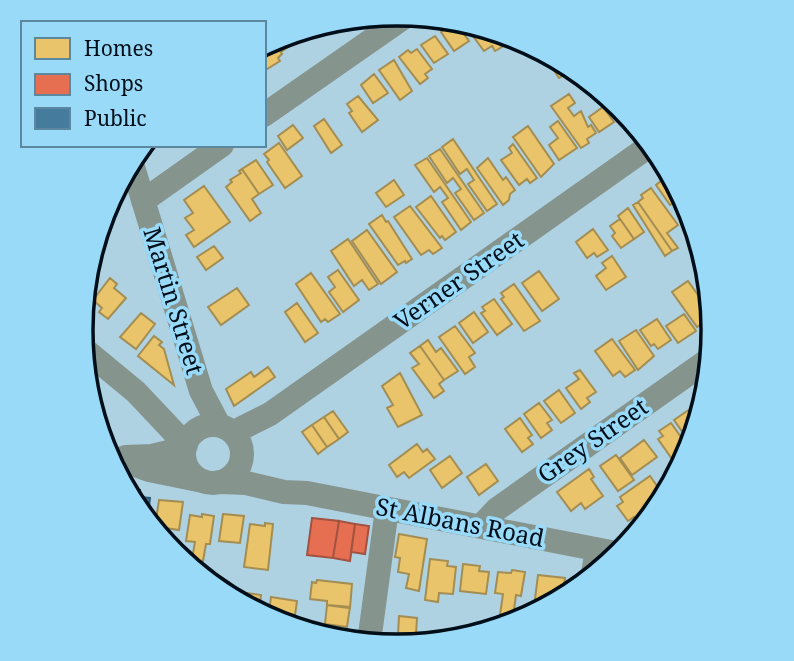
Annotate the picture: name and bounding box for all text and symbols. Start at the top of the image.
legend [21,21,266,147]
text: Homes [84,34,153,62]
text: Shops [84,69,143,97]
text: Public [84,104,146,132]
street label: Martin Street [136,223,212,378]
street label: Verner Street [387,223,530,337]
street label: Grey Street [530,390,654,490]
street label: St Albans Road [373,489,547,554]

